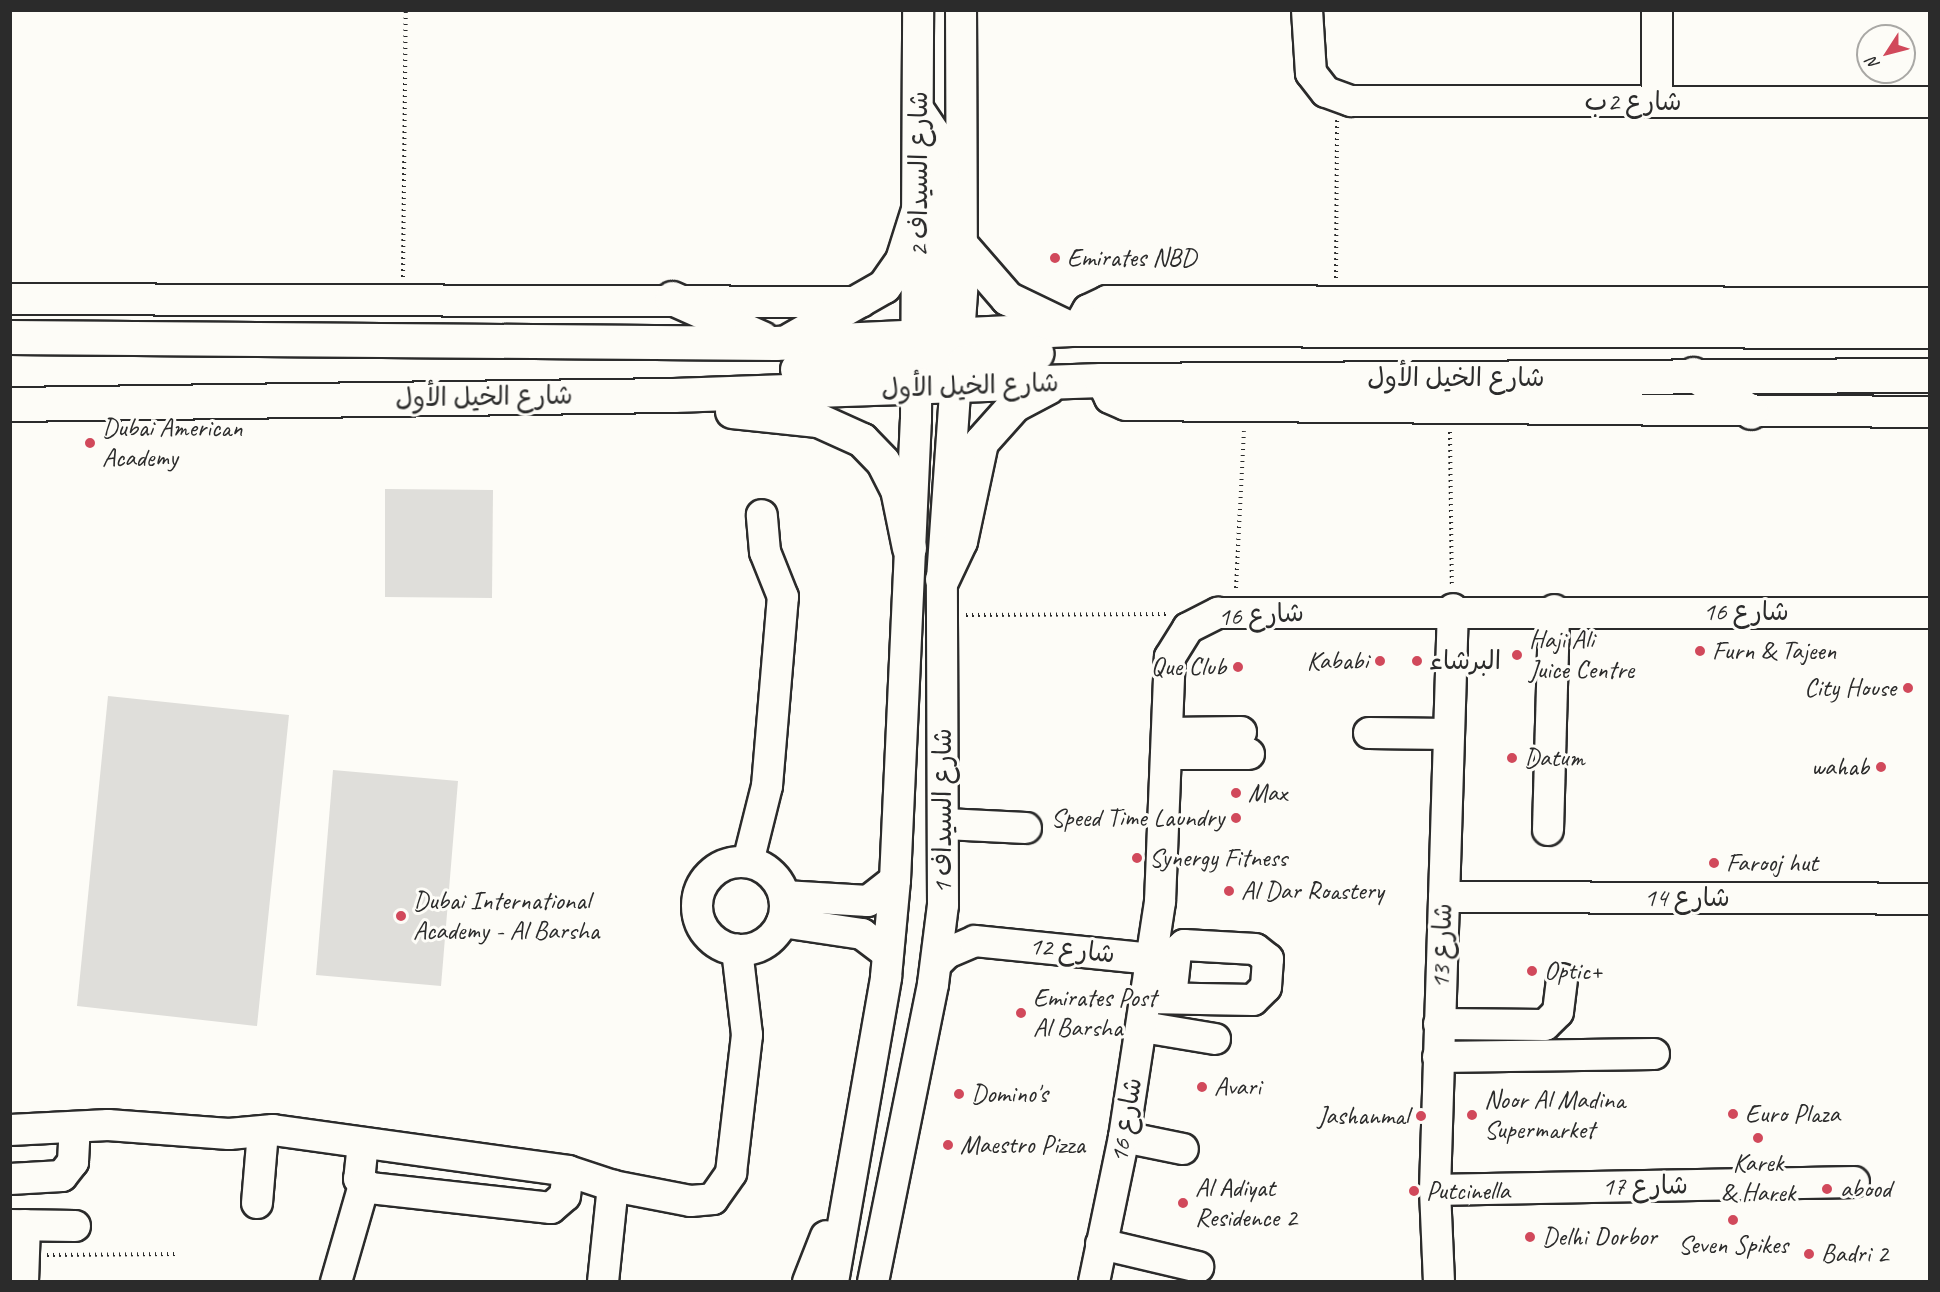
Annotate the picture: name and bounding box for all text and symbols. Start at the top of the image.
north arrow [1856,24,1916,84]
text: N [1862,54,1884,73]
street label: شارع 2ب [1584,86,1682,118]
street label: شارع السيداف 2 [903,91,935,257]
place label: Emirates NBD [1067,242,1196,274]
marker: Emirates NBD [1048,251,1062,265]
street label: شارع الخيل الأول [1367,362,1545,394]
street label: شارع الخيل الأول [881,367,1059,405]
street label: شارع الخيل الأول [395,380,573,414]
place label: Dubai American Academy [102,412,242,473]
marker: Dubai American Academy [83,436,97,450]
street label: شارع 16 [1703,596,1789,628]
street label: شارع 16 [1217,597,1305,633]
place label: Haji Ali Juice Centre [1529,624,1634,686]
place label: Furn & Tajeen [1712,635,1836,667]
marker: Furn & Tajeen [1693,644,1707,658]
place label: Kababi [1307,645,1368,677]
place label: البرشاء [1429,645,1501,677]
marker: Haji Ali Juice Centre [1510,648,1524,662]
place label: Que Club [1151,651,1226,683]
marker: Kababi [1373,654,1387,668]
marker: البرشاء [1410,654,1424,668]
marker: Que Club [1231,660,1245,674]
place label: City House [1804,672,1896,704]
marker: City House [1901,681,1915,695]
street label: شارع السيداف 1 [927,728,959,894]
place label: Datum [1524,742,1585,774]
marker: Datum [1505,751,1519,765]
place label: wahab [1811,751,1869,783]
marker: wahab [1874,760,1888,774]
place label: Max [1248,777,1287,809]
marker: Max [1229,786,1243,800]
place label: Speed Time Laundry [1050,802,1224,834]
marker: Speed Time Laundry [1229,811,1243,825]
place label: Synergy Fitness [1149,842,1287,874]
place label: Farooj hut [1726,847,1818,879]
marker: Synergy Fitness [1130,851,1144,865]
marker: Farooj hut [1707,856,1721,870]
place label: Al Dar Roastery [1241,875,1384,907]
street label: شارع 14 [1644,882,1730,914]
marker: Al Dar Roastery [1222,884,1236,898]
place label: Dubai International Academy - Al Barsha [413,885,599,946]
street label: شارع 13 [1425,903,1459,989]
marker: Dubai International Academy - Al Barsha [394,909,408,923]
street label: شارع 12 [1028,930,1116,970]
place label: Optic+ [1544,955,1602,987]
marker: Optic+ [1525,964,1539,978]
place label: Emirates Post Al Barsha [1033,982,1156,1044]
marker: Emirates Post Al Barsha [1014,1006,1028,1020]
place label: Avari [1214,1071,1261,1103]
street label: شارع 16 [1103,1075,1149,1165]
place label: Domino's [971,1078,1048,1110]
marker: Avari [1195,1080,1209,1094]
place label: Noor Al Madina Supermarket [1484,1084,1625,1146]
marker: Domino's [952,1087,966,1101]
place label: Euro Plaza [1745,1098,1840,1130]
place label: Jashanmal [1318,1100,1409,1132]
marker: Euro Plaza [1726,1107,1740,1121]
marker: Noor Al Madina Supermarket [1465,1108,1479,1122]
marker: Jashanmal [1414,1109,1428,1123]
place label: Maestro Pizza [960,1129,1085,1161]
marker: Karek & Harek [1751,1131,1765,1145]
marker: Maestro Pizza [941,1138,955,1152]
place label: Karek & Harek [1721,1147,1795,1208]
street label: شارع 17 [1602,1170,1688,1202]
place label: Al Adiyat Residence 2 [1195,1172,1297,1234]
place label: abood [1840,1173,1891,1205]
place label: Putcinella [1426,1175,1510,1207]
marker: abood [1818,1180,1836,1198]
marker: Putcinella [1407,1184,1421,1198]
marker: Al Adiyat Residence 2 [1176,1196,1190,1210]
marker: Seven Spikes [1726,1213,1740,1227]
place label: Delhi Dorbor [1542,1221,1657,1253]
place label: Seven Spikes [1678,1229,1788,1261]
marker: Delhi Dorbor [1523,1230,1537,1244]
place label: Badri 2 [1821,1238,1888,1270]
marker: Badri 2 [1802,1247,1816,1261]

